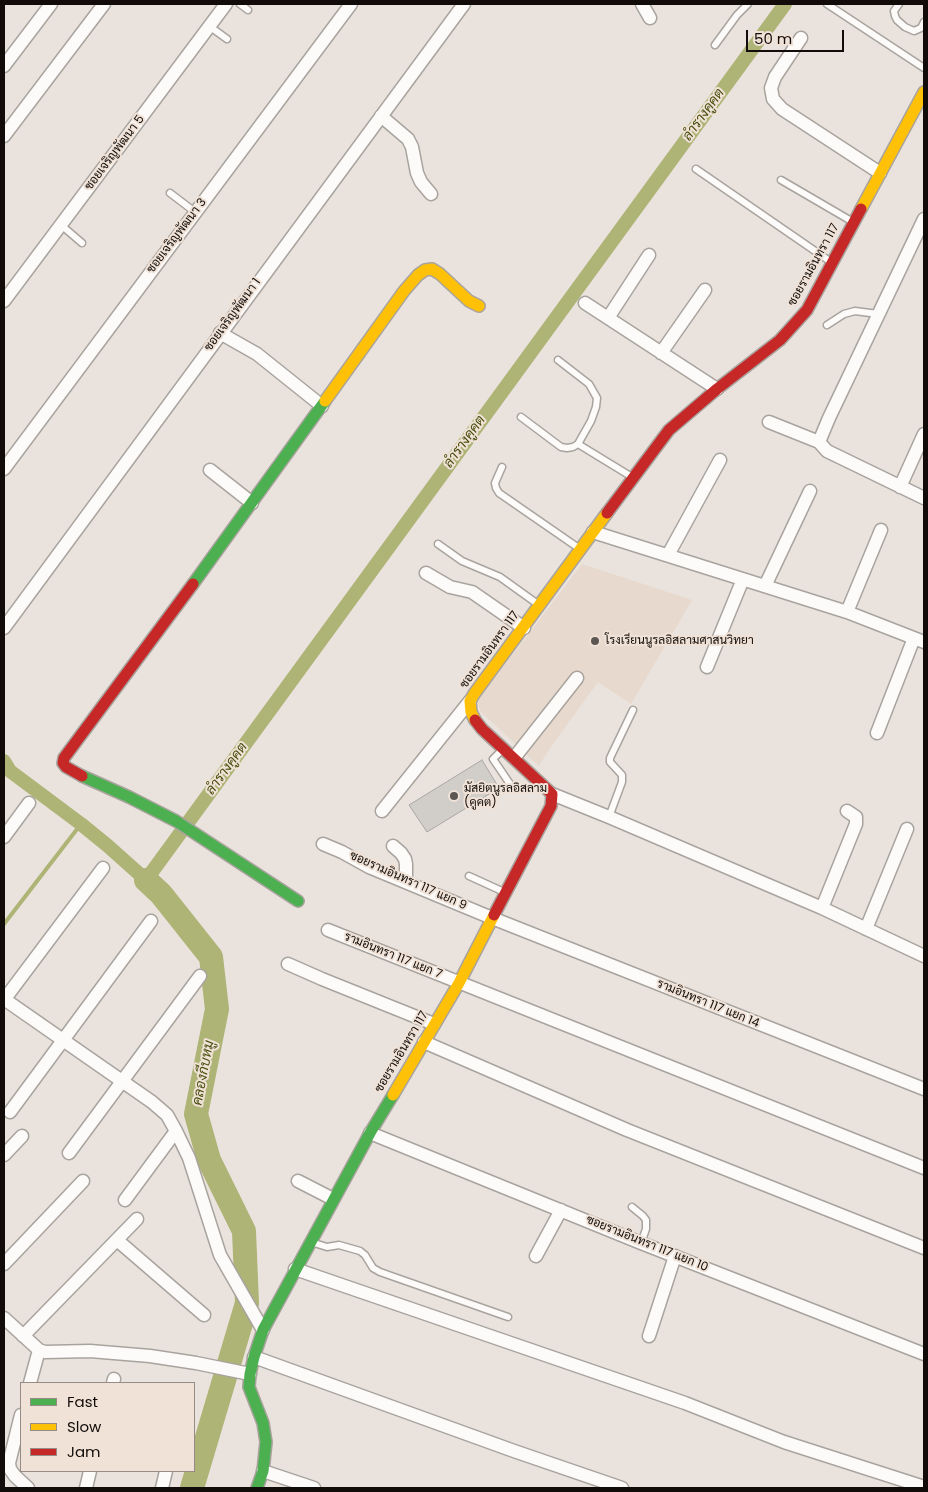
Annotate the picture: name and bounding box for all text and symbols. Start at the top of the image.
scale bar [748,20,846,52]
text: 50 m [754,28,792,49]
water label: ลำรางคูคต [680,86,728,144]
street label: ซอยเจริญพัฒนา 5 [82,113,148,193]
street label: ซอยเจริญพัฒนา 3 [144,196,210,276]
street label: ซอยรามอินทรา 117 [785,221,843,309]
street label: ซอยเจริญพัฒนา 1 [202,276,264,354]
water label: ลำรางคูคต [441,413,489,471]
street label: ซอยรามอินทรา 117 [457,609,523,691]
place label: โรงเรียนนูรลอิสลามศาสนวิทยา [605,634,754,648]
marker: โรงเรียนนูรลอิสลามศาสนวิทยา [589,635,601,647]
water label: ลำรางคูคต [203,740,251,798]
place label: มัสยิตนูรลอิสลาม (คูคต) [464,782,547,810]
marker: มัสยิตนูรลอิสลาม (คูคต) [448,790,460,802]
street label: ซอยรามอินทรา 117 แยก 9 [347,849,469,913]
street label: รามอินทรา 117 แยก 7 [342,930,444,982]
street label: รามอินทรา 117 แยก 14 [655,977,761,1031]
street label: ซอยรามอินทรา 117 [372,1009,432,1095]
water label: คลองกีบหมู [189,1039,219,1107]
street label: ซอยรามอินทรา 117 แยก 10 [584,1213,710,1275]
legend [20,1382,195,1472]
text: Fast [67,1391,98,1412]
text: Slow [67,1416,101,1437]
text: Jam [67,1441,101,1462]

